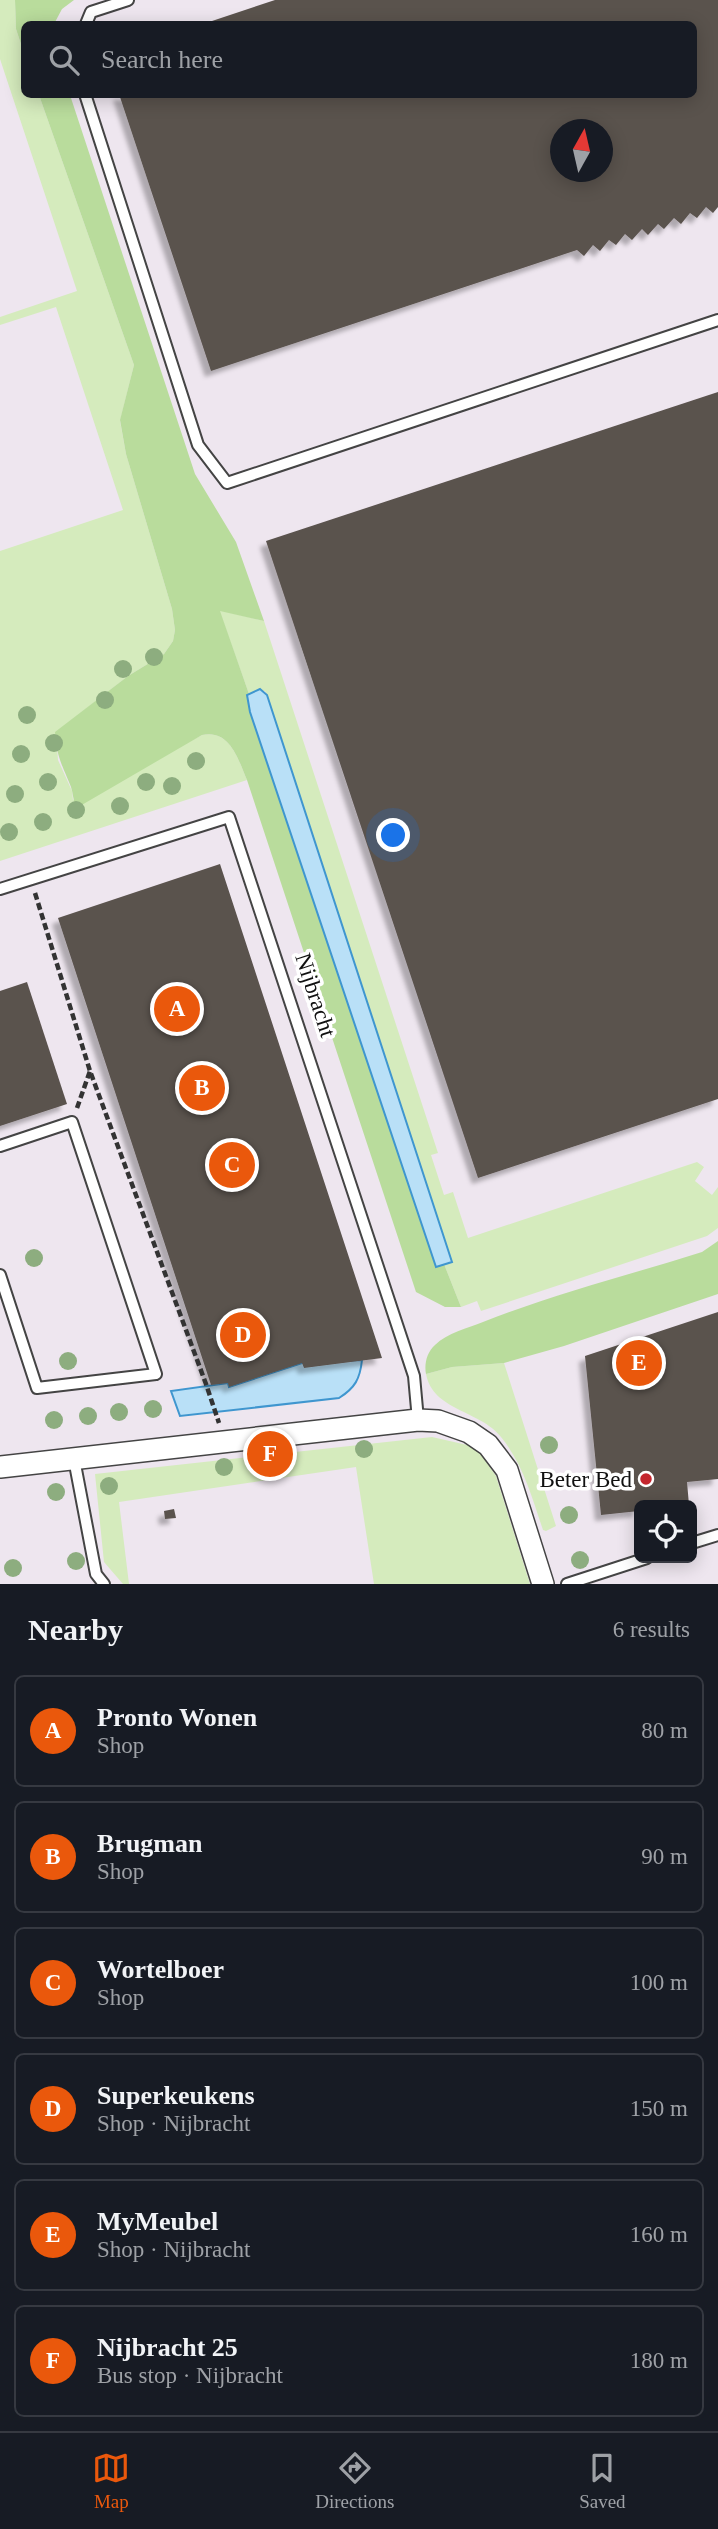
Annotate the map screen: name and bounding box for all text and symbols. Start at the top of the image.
search box [21,21,697,98]
icon: search [45,41,83,79]
text: Search here [101,45,223,74]
north arrow [550,119,613,182]
your location [376,818,410,852]
street label: Nijbracht [290,950,341,1041]
pin: A [154,983,200,1035]
pin: B [179,1062,225,1114]
pin: C [209,1139,255,1191]
pin: D [220,1309,266,1361]
pin: E [616,1337,662,1389]
pin: F [247,1428,293,1480]
place label: Beter Bed [539,1467,632,1492]
marker: Beter Bed [638,1471,654,1487]
map controls [634,1500,697,1563]
button: locate [634,1500,697,1563]
text: Nearby [28,1613,123,1646]
text: 6 results [613,1617,690,1642]
text: Pronto Wonen [97,1703,257,1732]
text: A [45,1718,61,1743]
text: 80 m [641,1718,688,1743]
text: Shop [97,1733,144,1758]
text: Brugman [97,1829,202,1858]
text: B [45,1844,61,1869]
text: 90 m [641,1844,688,1869]
text: Shop [97,1859,144,1884]
text: Wortelboer [97,1955,224,1984]
text: C [45,1970,61,1995]
text: 100 m [630,1970,688,1995]
text: Shop [97,1985,144,2010]
text: Superkeukens [97,2081,255,2110]
text: D [45,2096,61,2121]
text: 150 m [630,2096,688,2121]
text: Shop · Nijbracht [97,2111,250,2136]
text: MyMeubel [97,2207,218,2236]
text: E [45,2222,61,2247]
text: 160 m [630,2222,688,2247]
text: Shop · Nijbracht [97,2237,250,2262]
text: Nijbracht 25 [97,2333,238,2362]
text: F [46,2348,60,2373]
text: 180 m [630,2348,688,2373]
text: Bus stop · Nijbracht [97,2363,283,2388]
tab: Map [92,2449,130,2513]
tab: Directions [315,2449,394,2513]
tab: Saved [579,2449,626,2513]

